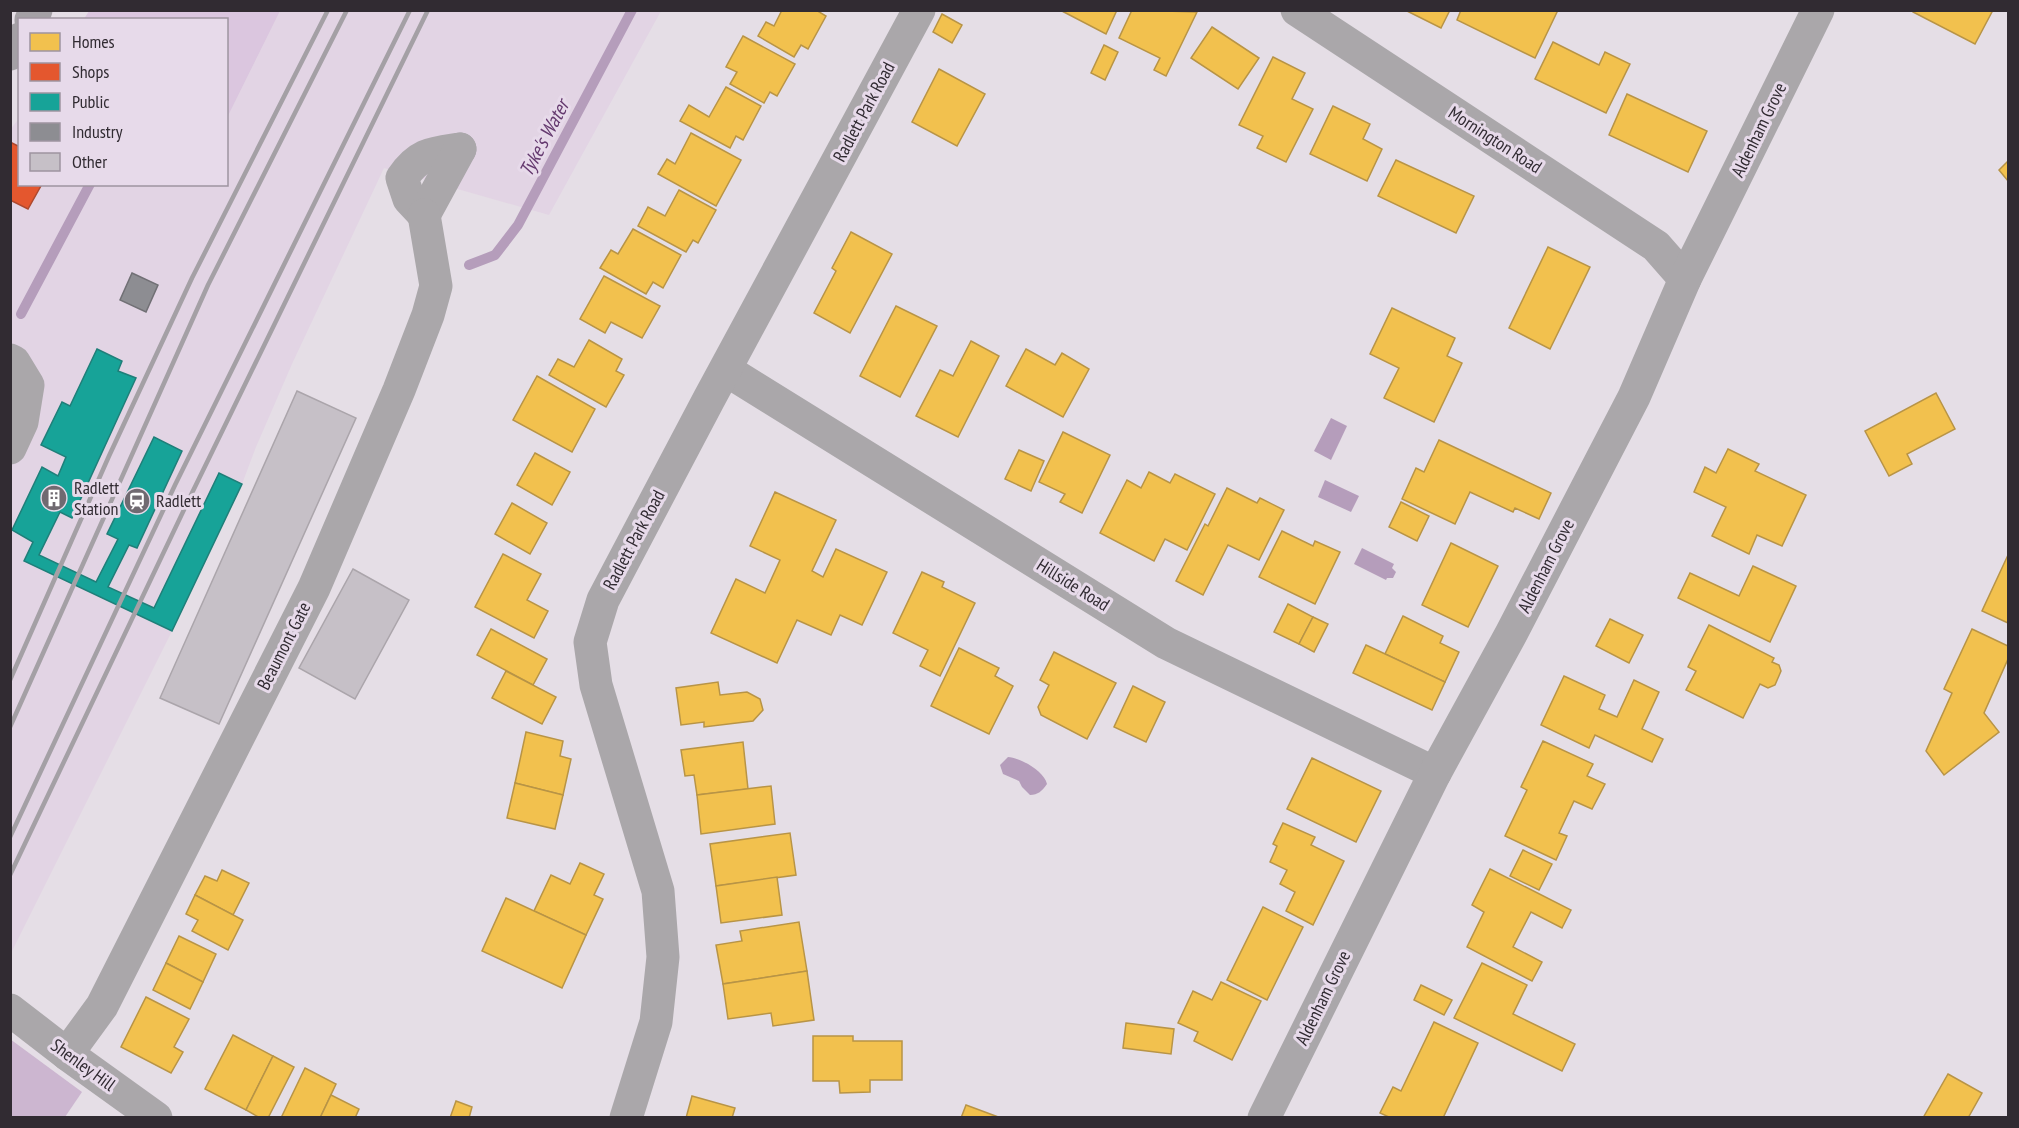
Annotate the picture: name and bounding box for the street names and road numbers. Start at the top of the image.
street label: Radlett Park Road [828,58,899,166]
street label: Aldenham Grove [1726,79,1791,181]
street label: Mornington Road [1444,101,1546,178]
street label: Radlett Park Road [598,486,669,594]
street label: Aldenham Grove [1512,515,1579,617]
street label: Hillside Road [1033,553,1114,616]
street label: Beaumont Gate [252,598,315,693]
street label: Aldenham Grove [1290,947,1355,1049]
street label: Shenley Hill [46,1033,121,1096]

